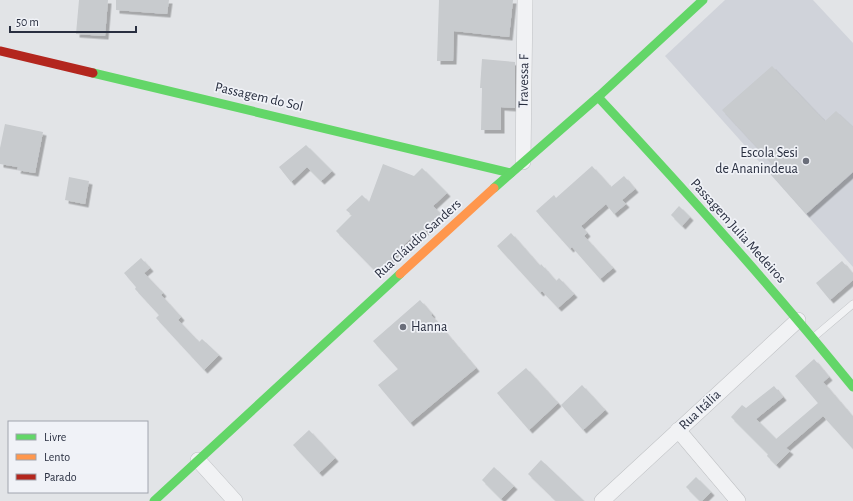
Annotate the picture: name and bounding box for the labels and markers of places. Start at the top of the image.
place label: Escola Sesi de Ananindeua [715,146,799,176]
marker: Escola Sesi de Ananindeua [801,156,811,166]
place label: Hanna [411,320,448,334]
marker: Hanna [398,322,408,332]

